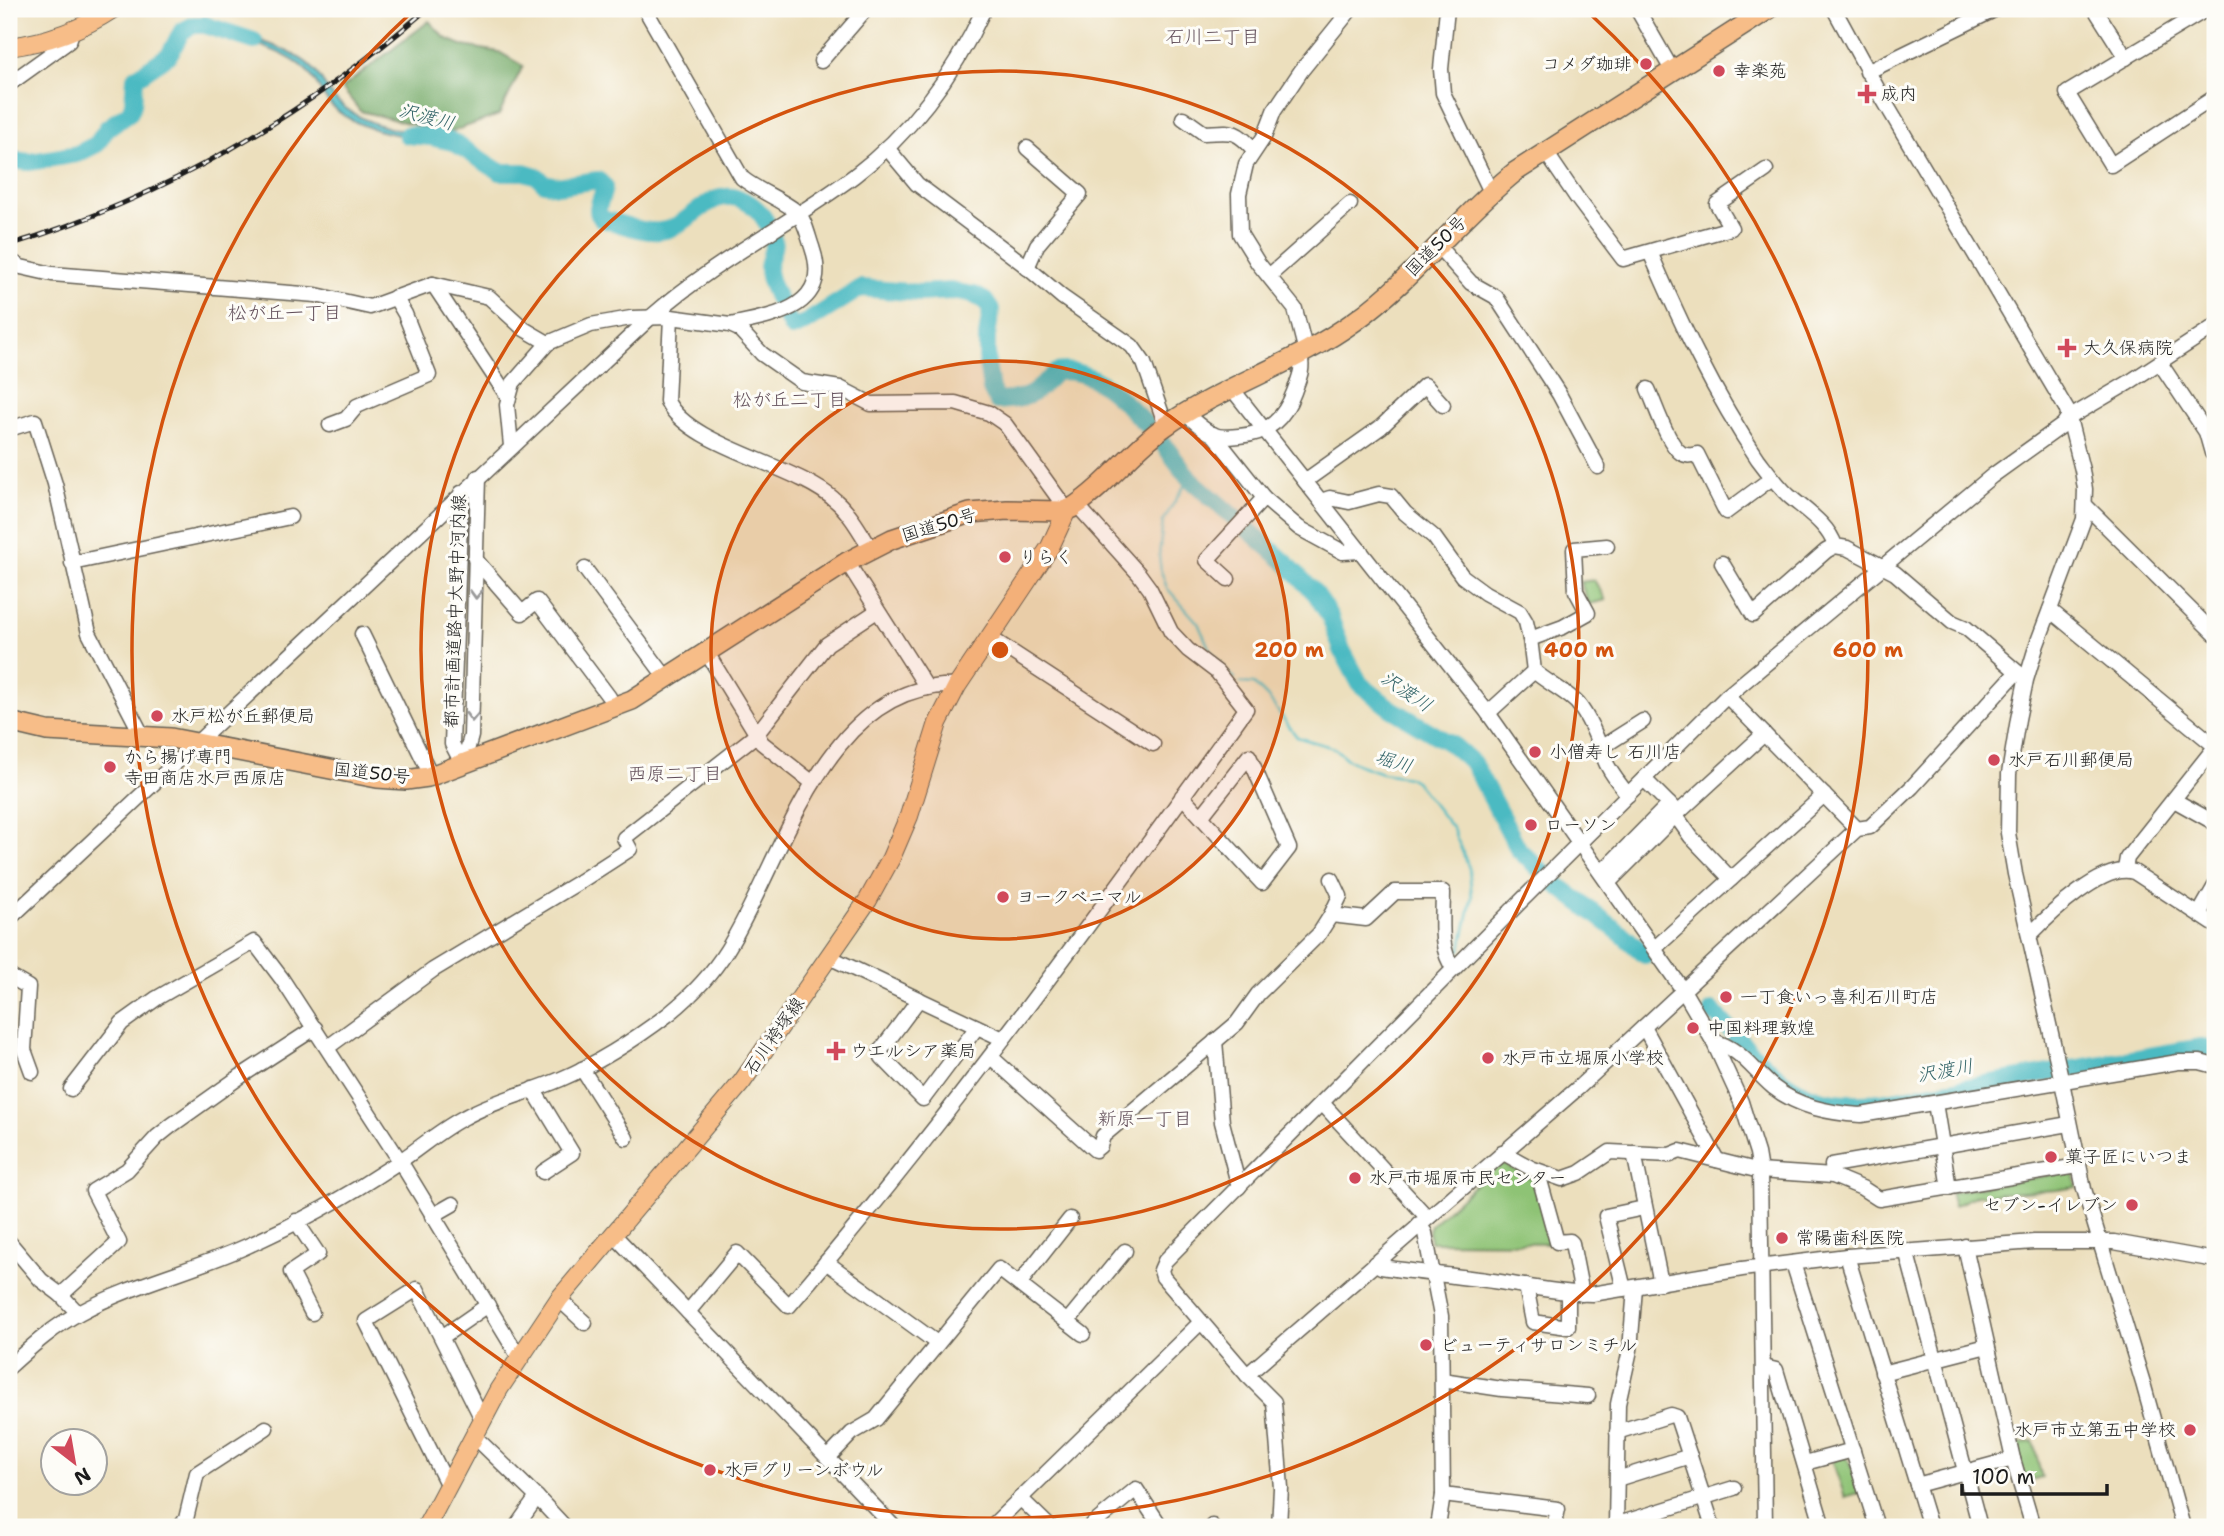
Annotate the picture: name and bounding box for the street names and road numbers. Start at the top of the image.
street label: 国道50号 [1400,210,1472,282]
street label: 都市計画道路中大野中河内線 [439,494,471,728]
street label: 国道50号 [898,502,980,548]
street label: 国道50号 [332,757,412,789]
street label: 石川袴塚線 [738,992,810,1080]

